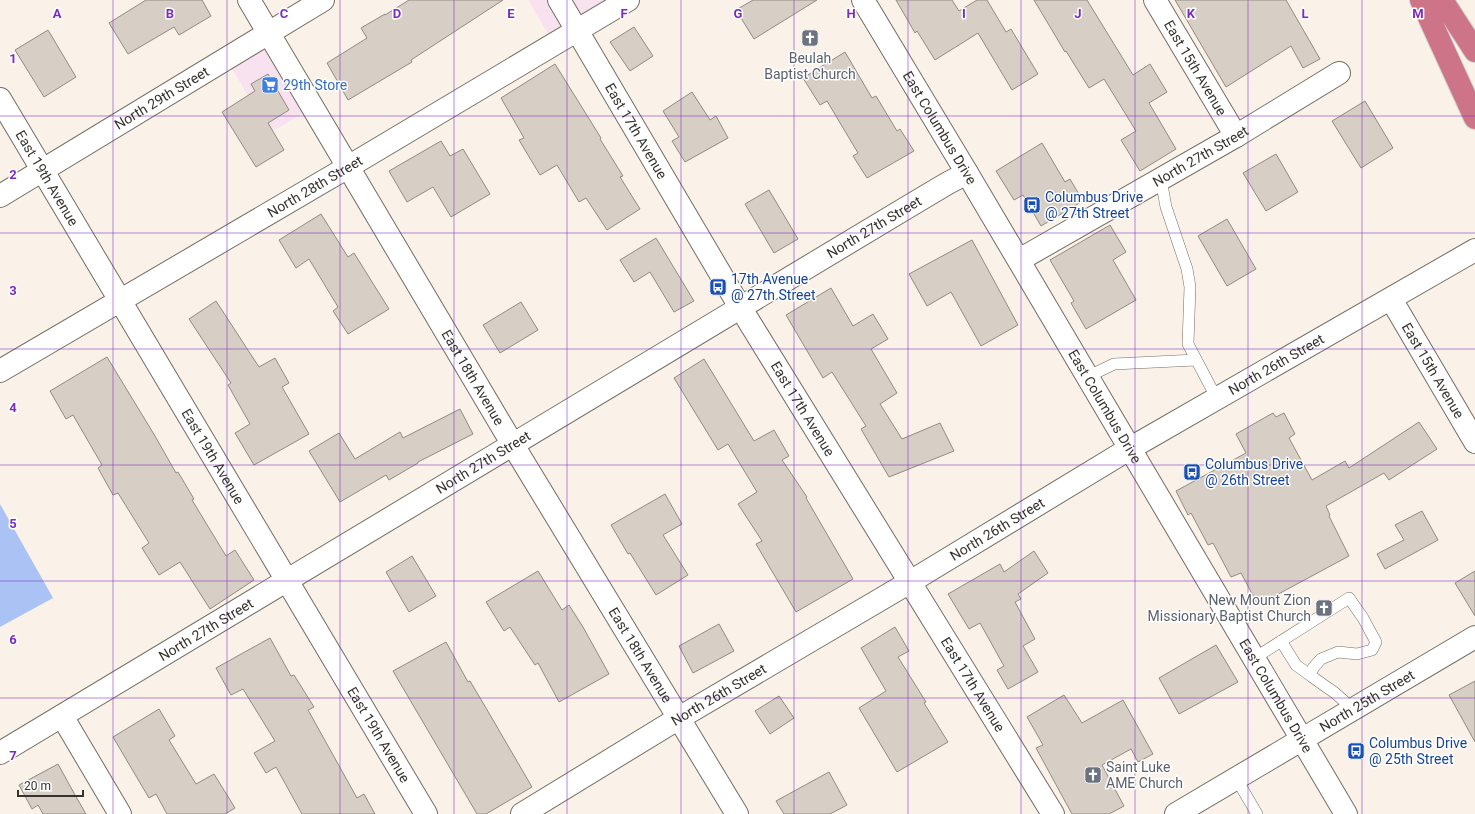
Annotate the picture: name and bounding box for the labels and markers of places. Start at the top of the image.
church icon: Beulah Baptist Church [800,28,820,48]
place label: Beulah Baptist Church [764,50,856,82]
supermarket icon: 29th Store [260,75,280,95]
place label: 29th Store [283,77,347,93]
place label: Columbus Drive @ 27th Street [1045,189,1143,221]
bus stop icon: Columbus Drive @ 27th Street [1022,195,1042,215]
place label: 17th Avenue @ 27th Street [731,271,816,303]
bus stop icon: 17th Avenue @ 27th Street [708,277,728,297]
place label: Columbus Drive @ 26th Street [1205,456,1303,488]
bus stop icon: Columbus Drive @ 26th Street [1182,462,1202,482]
place label: New Mount Zion Missionary Baptist Church [1148,592,1311,624]
church icon: New Mount Zion Missionary Baptist Church [1314,598,1334,618]
place label: Columbus Drive @ 25th Street [1369,735,1467,767]
bus stop icon: Columbus Drive @ 25th Street [1346,741,1366,761]
place label: Saint Luke AME Church [1106,759,1183,791]
church icon: Saint Luke AME Church [1083,765,1103,785]

